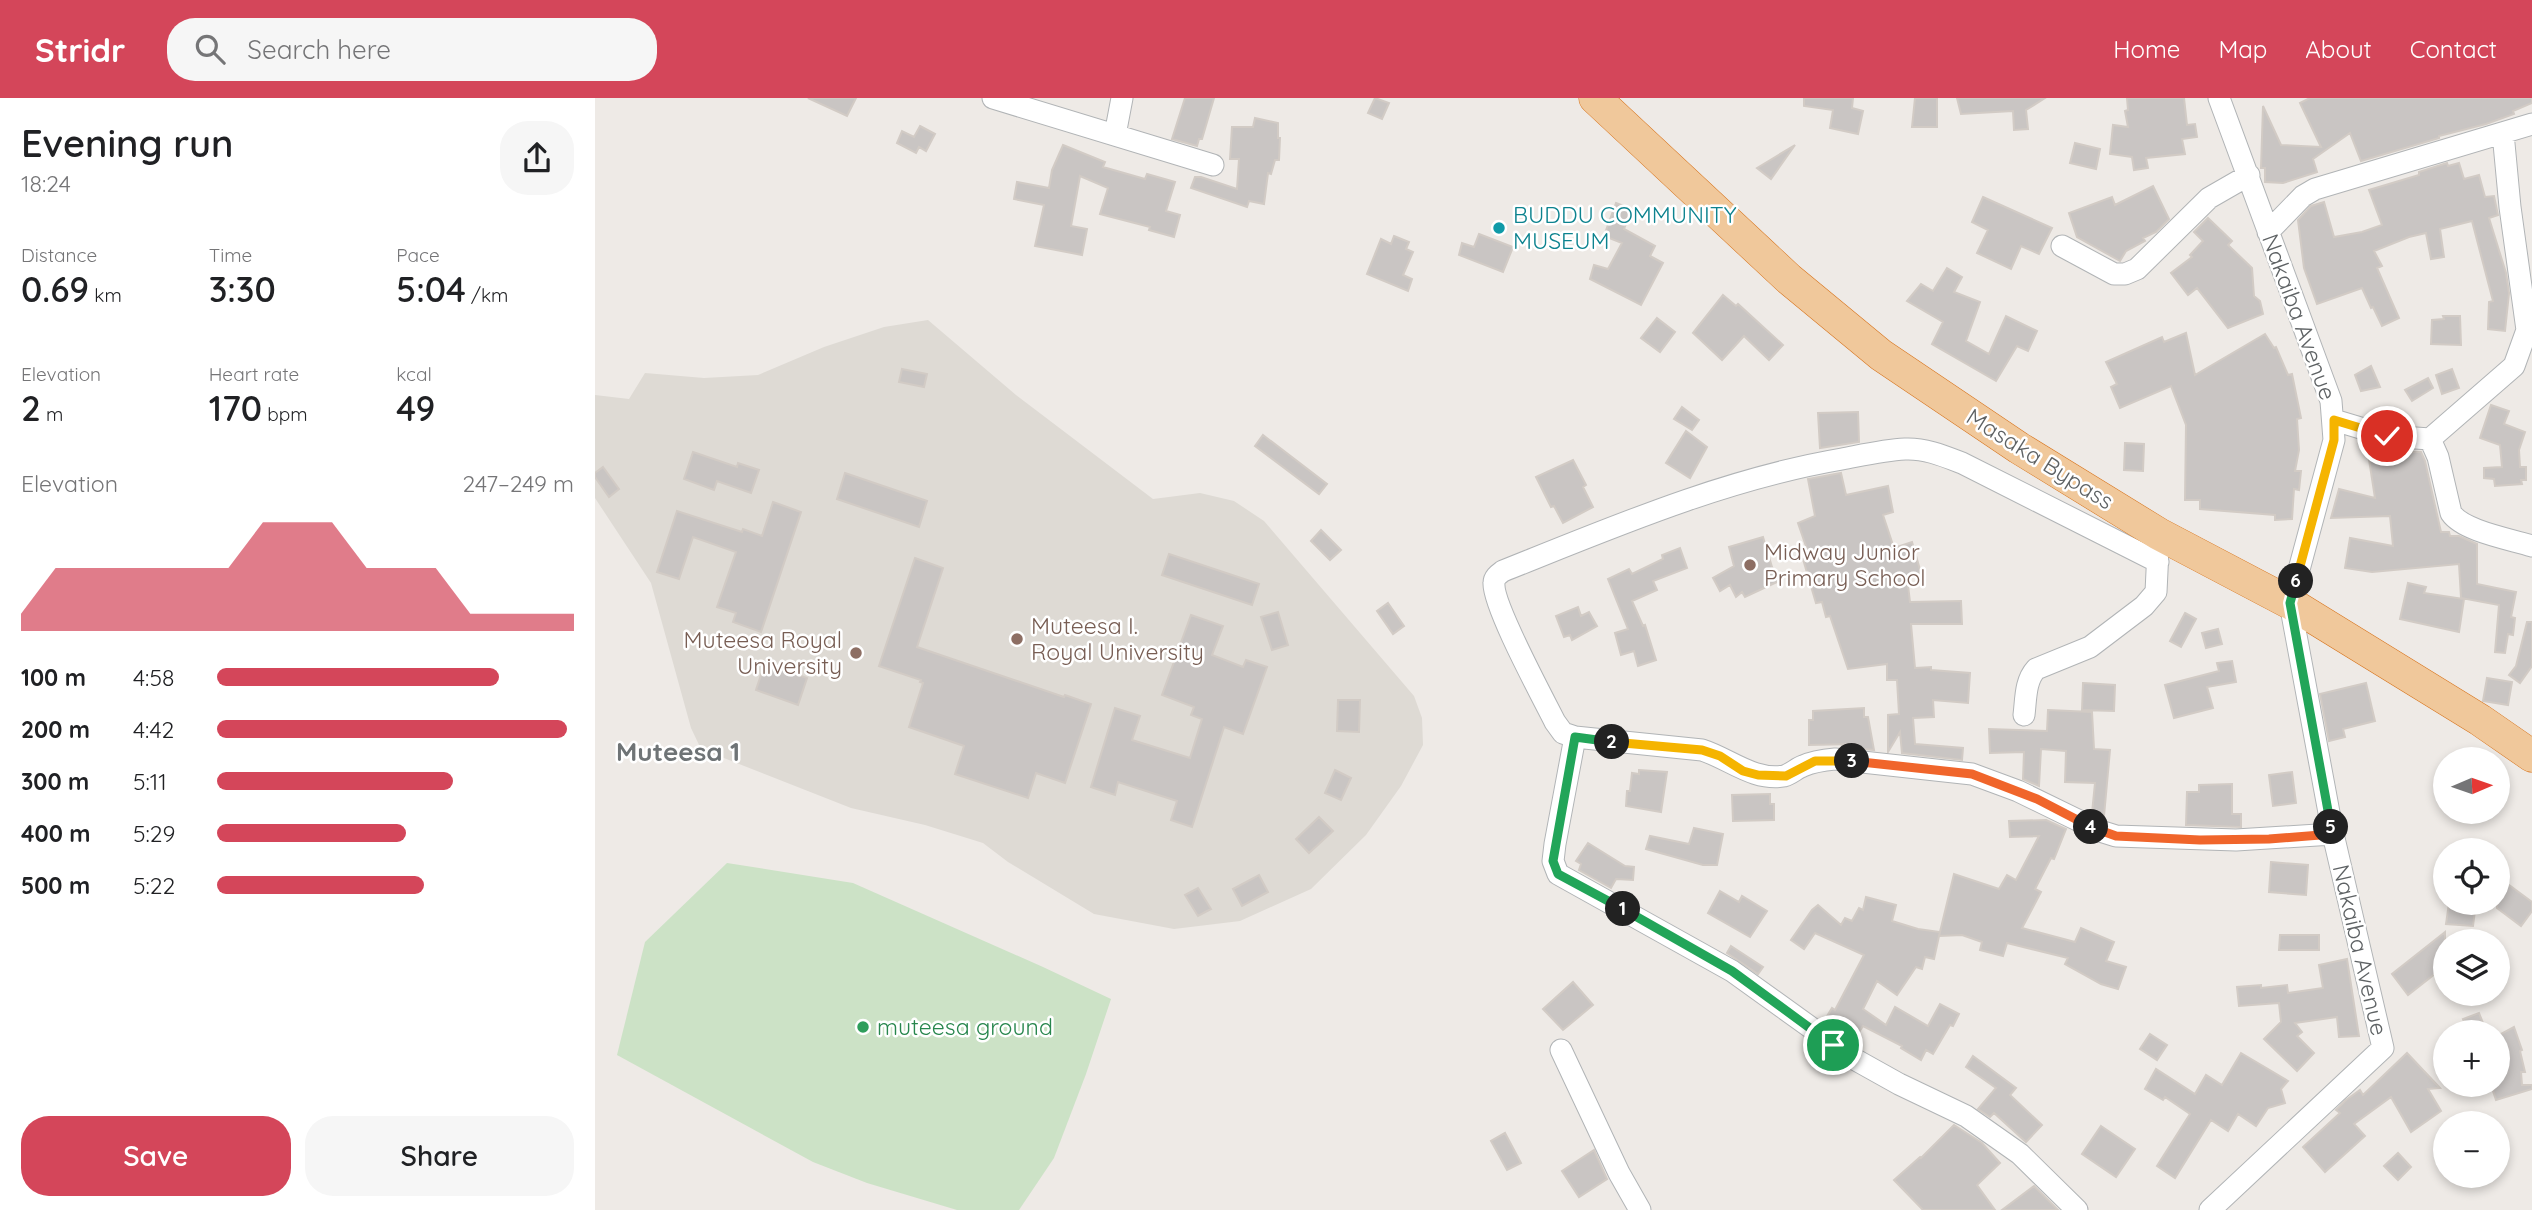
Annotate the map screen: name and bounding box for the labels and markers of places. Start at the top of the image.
place label: BUDDU COMMUNITY MUSEUM [1513,200,1737,255]
marker: BUDDU COMMUNITY MUSEUM [1491,220,1507,236]
pin [2357,406,2417,466]
place label: Midway Junior Primary School [1764,537,1926,592]
marker: Midway Junior Primary School [1742,557,1758,573]
pin: 6 [2279,564,2313,598]
place label: Muteesa I. Royal University [1031,611,1204,666]
place label: Muteesa Royal University [684,625,842,680]
marker: Muteesa I. Royal University [1009,631,1025,647]
marker: Muteesa Royal University [848,645,864,661]
pin: 2 [1595,724,1629,760]
pin: 3 [1835,744,1869,778]
pin: 4 [2073,810,2109,844]
pin: 5 [2313,810,2349,844]
pin: 1 [1605,892,1641,926]
place label: muteesa ground [877,1012,1053,1041]
pin [1803,1015,1863,1075]
marker: muteesa ground [855,1019,871,1035]

